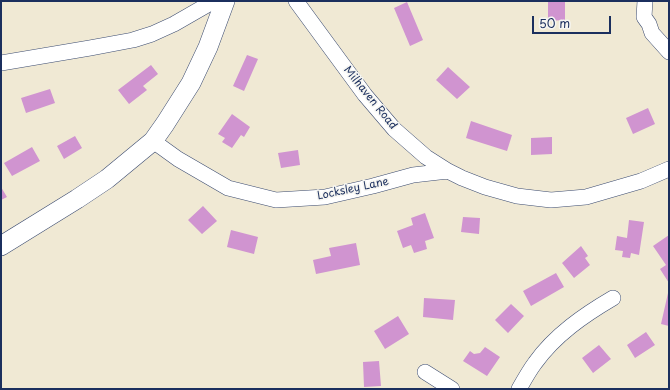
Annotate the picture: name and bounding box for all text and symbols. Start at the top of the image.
scale bar [534,8,613,34]
text: 50 m [539,14,570,32]
street label: Milhaven Road [340,64,400,132]
street label: Locksley Lane [316,175,390,203]

